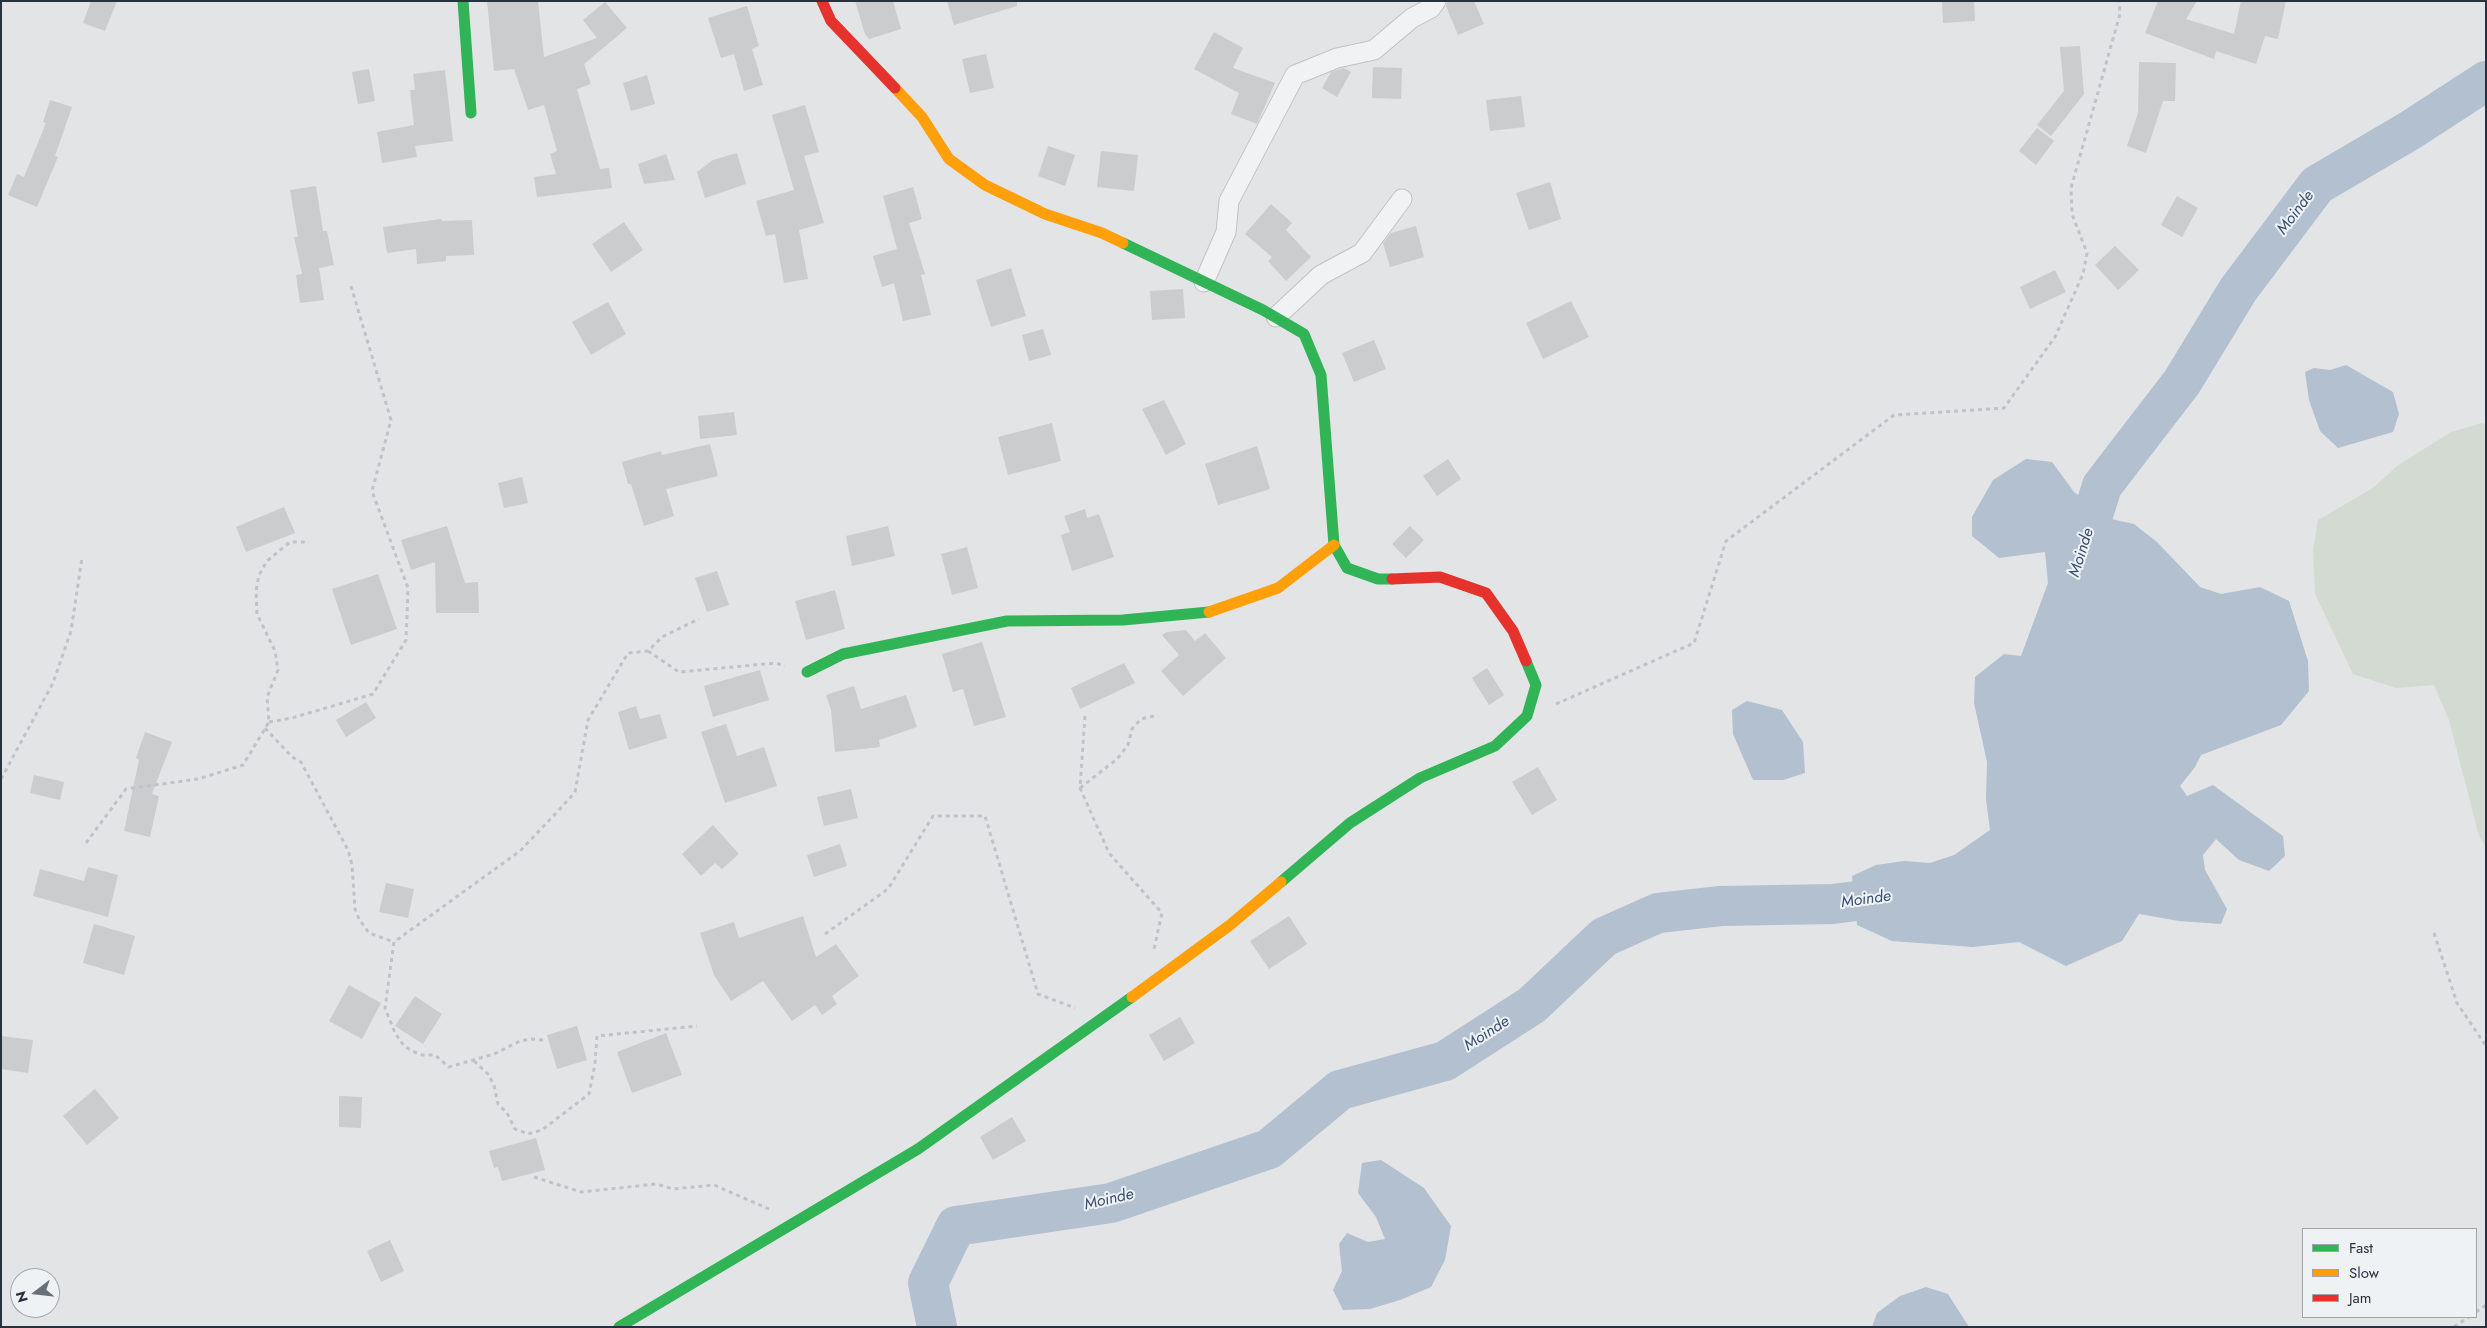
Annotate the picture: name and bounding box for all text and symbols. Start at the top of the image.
water label: Moinde [2273,187,2319,239]
water label: Moinde [2065,526,2099,580]
water label: Moinde [1840,887,1892,913]
water label: Moinde [1461,1012,1513,1056]
water label: Moinde [1082,1185,1136,1215]
legend [2302,1228,2477,1318]
text: Fast [2349,1237,2373,1259]
text: Slow [2349,1262,2379,1284]
north arrow [10,1268,60,1318]
text: Jam [2349,1287,2372,1309]
text: N [10,1289,33,1305]

